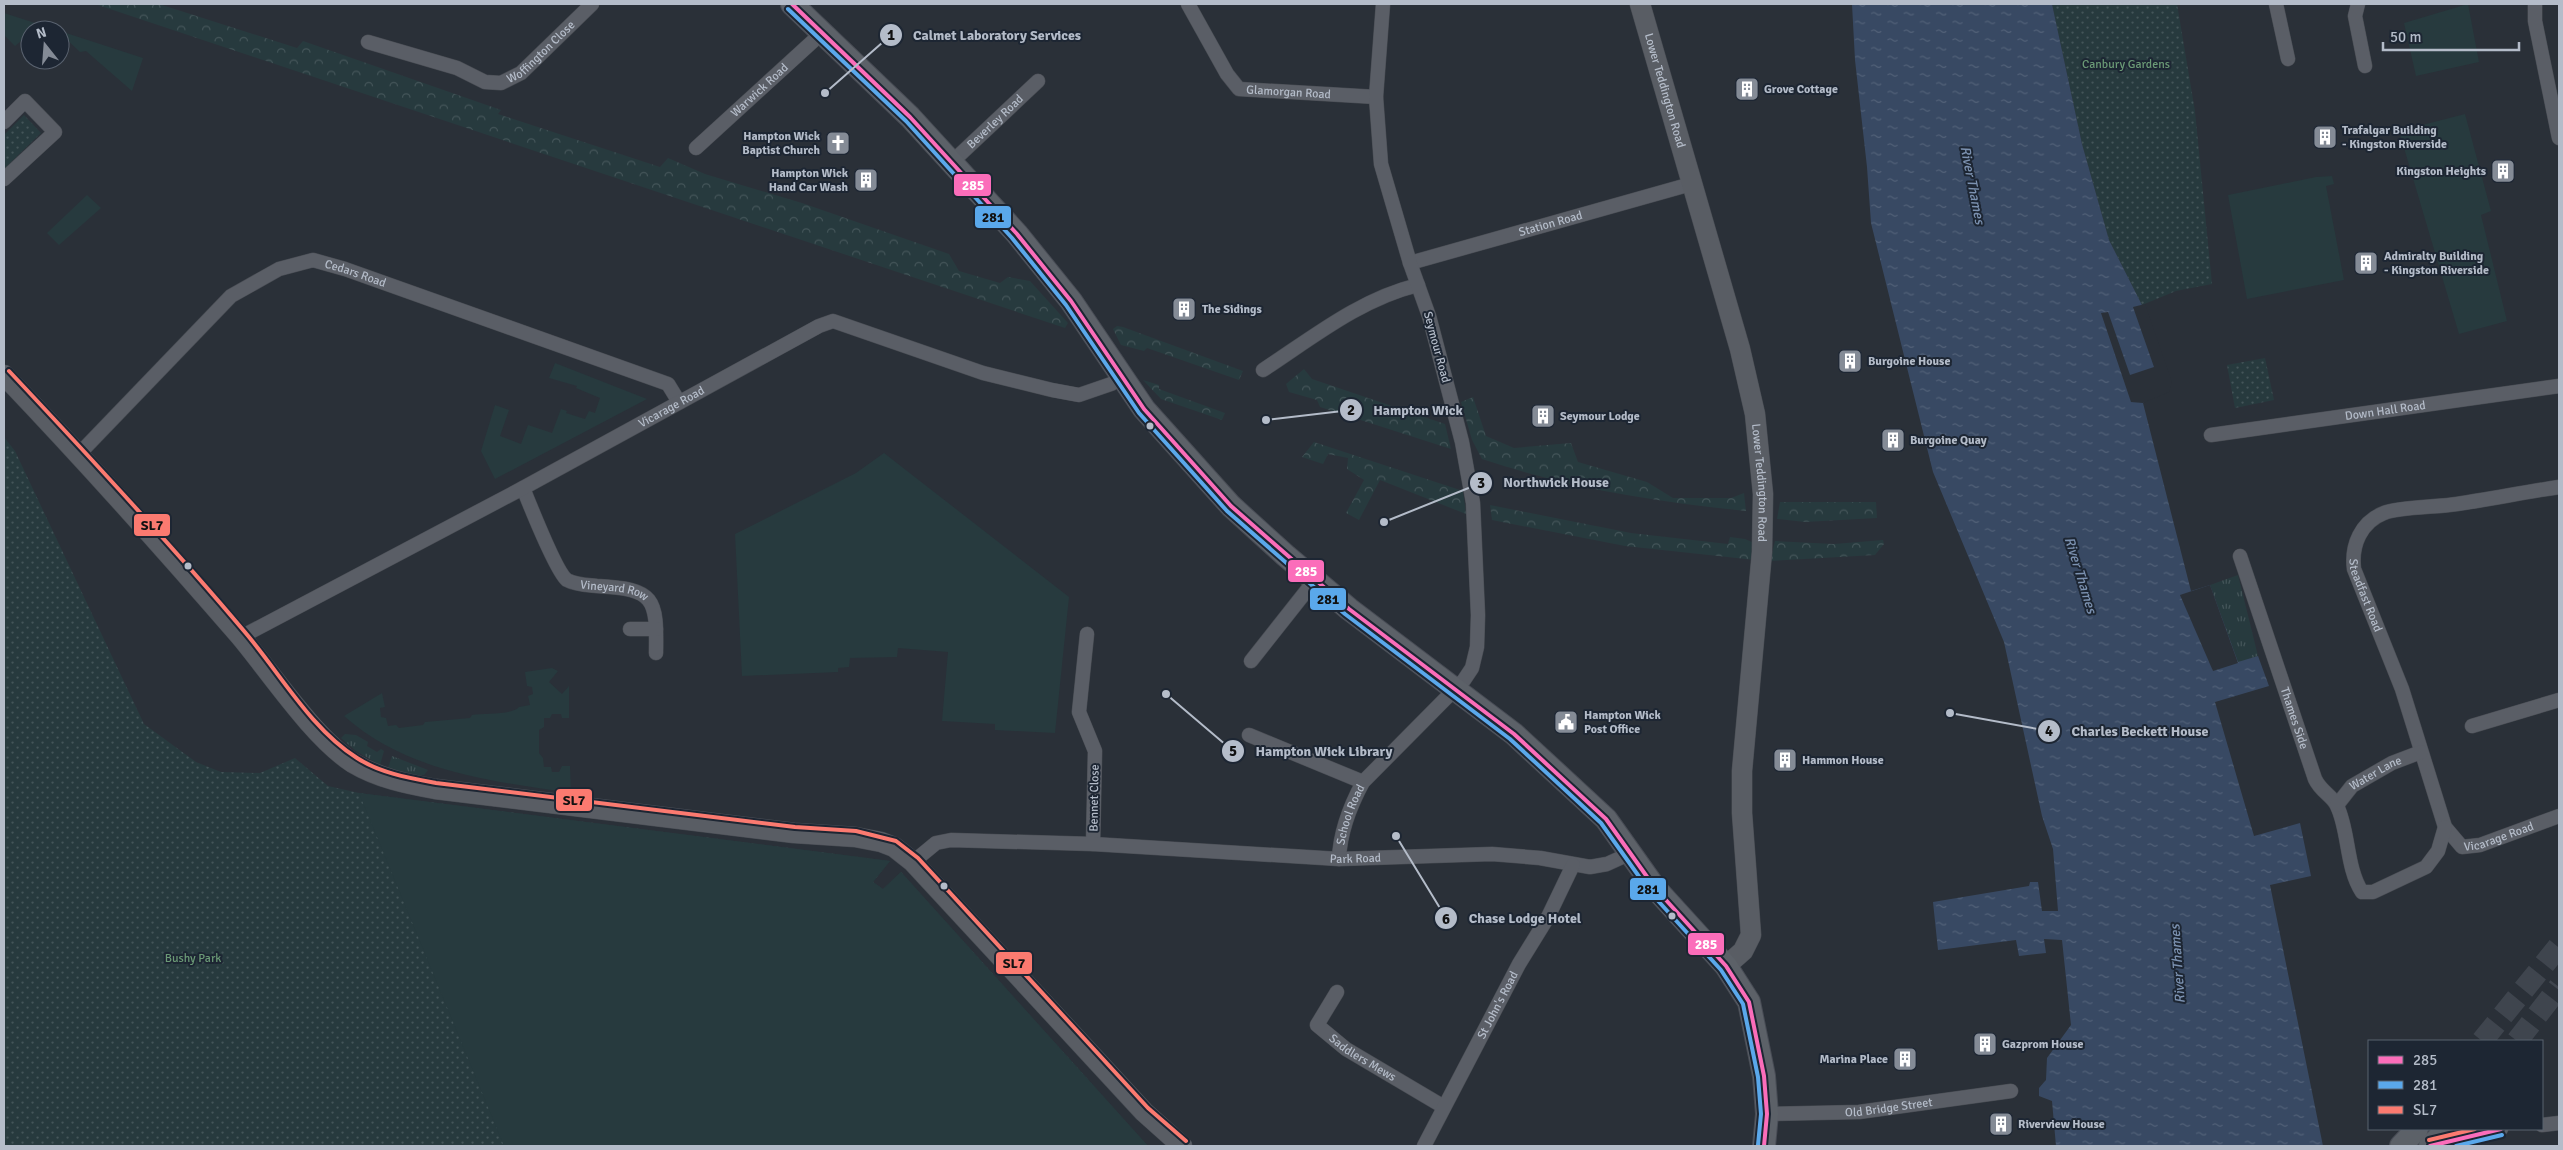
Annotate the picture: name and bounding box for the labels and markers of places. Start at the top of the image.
callout: Calmet Laboratory Services [878,21,1091,50]
building icon: Grove Cottage [1734,76,1760,102]
place label: Grove Cottage [1764,82,1838,97]
place label: Trafalgar Building - Kingston Riverside [2342,123,2447,152]
building icon: Trafalgar Building - Kingston Riverside [2312,124,2338,150]
place label: Hampton Wick Baptist Church [742,129,821,158]
church icon: Hampton Wick Baptist Church [825,130,851,156]
building icon: Kingston Heights [2490,158,2516,184]
place label: Kingston Heights [2396,164,2487,179]
place label: Hampton Wick Hand Car Wash [769,166,849,195]
building icon: Hampton Wick Hand Car Wash [853,167,879,193]
place label: Admiralty Building - Kingston Riverside [2384,249,2489,278]
building icon: Admiralty Building - Kingston Riverside [2353,250,2379,276]
building icon: The Sidings [1171,296,1197,322]
place label: The Sidings [1202,302,1263,317]
building icon: Burgoine House [1837,348,1863,374]
place label: Burgoine House [1868,354,1950,369]
callout: Hampton Wick [1338,396,1473,425]
building icon: Seymour Lodge [1530,403,1556,429]
place label: Seymour Lodge [1560,409,1640,424]
unlabelled marker [1145,421,1155,431]
building icon: Burgoine Quay [1880,427,1906,453]
place label: Burgoine Quay [1910,433,1987,448]
callout: Northwick House [1469,468,1619,497]
unlabelled marker [183,561,193,571]
place label: Hampton Wick Post Office [1584,708,1662,737]
public building icon: Hampton Wick Post Office [1553,709,1579,735]
callout: Charles Beckett House [2037,717,2219,746]
callout: Hampton Wick Library [1221,736,1403,765]
building icon: Hammon House [1772,747,1798,773]
place label: Hammon House [1802,753,1884,768]
unlabelled marker [939,881,949,891]
callout: Chase Lodge Hotel [1434,904,1591,933]
unlabelled marker [1667,911,1677,921]
building icon: Gazprom House [1972,1031,1998,1057]
place label: Gazprom House [2002,1037,2083,1052]
building icon: Marina Place [1892,1046,1918,1072]
place label: Marina Place [1819,1052,1888,1067]
building icon: Riverview House [1988,1111,2014,1137]
place label: Riverview House [2018,1117,2105,1132]

